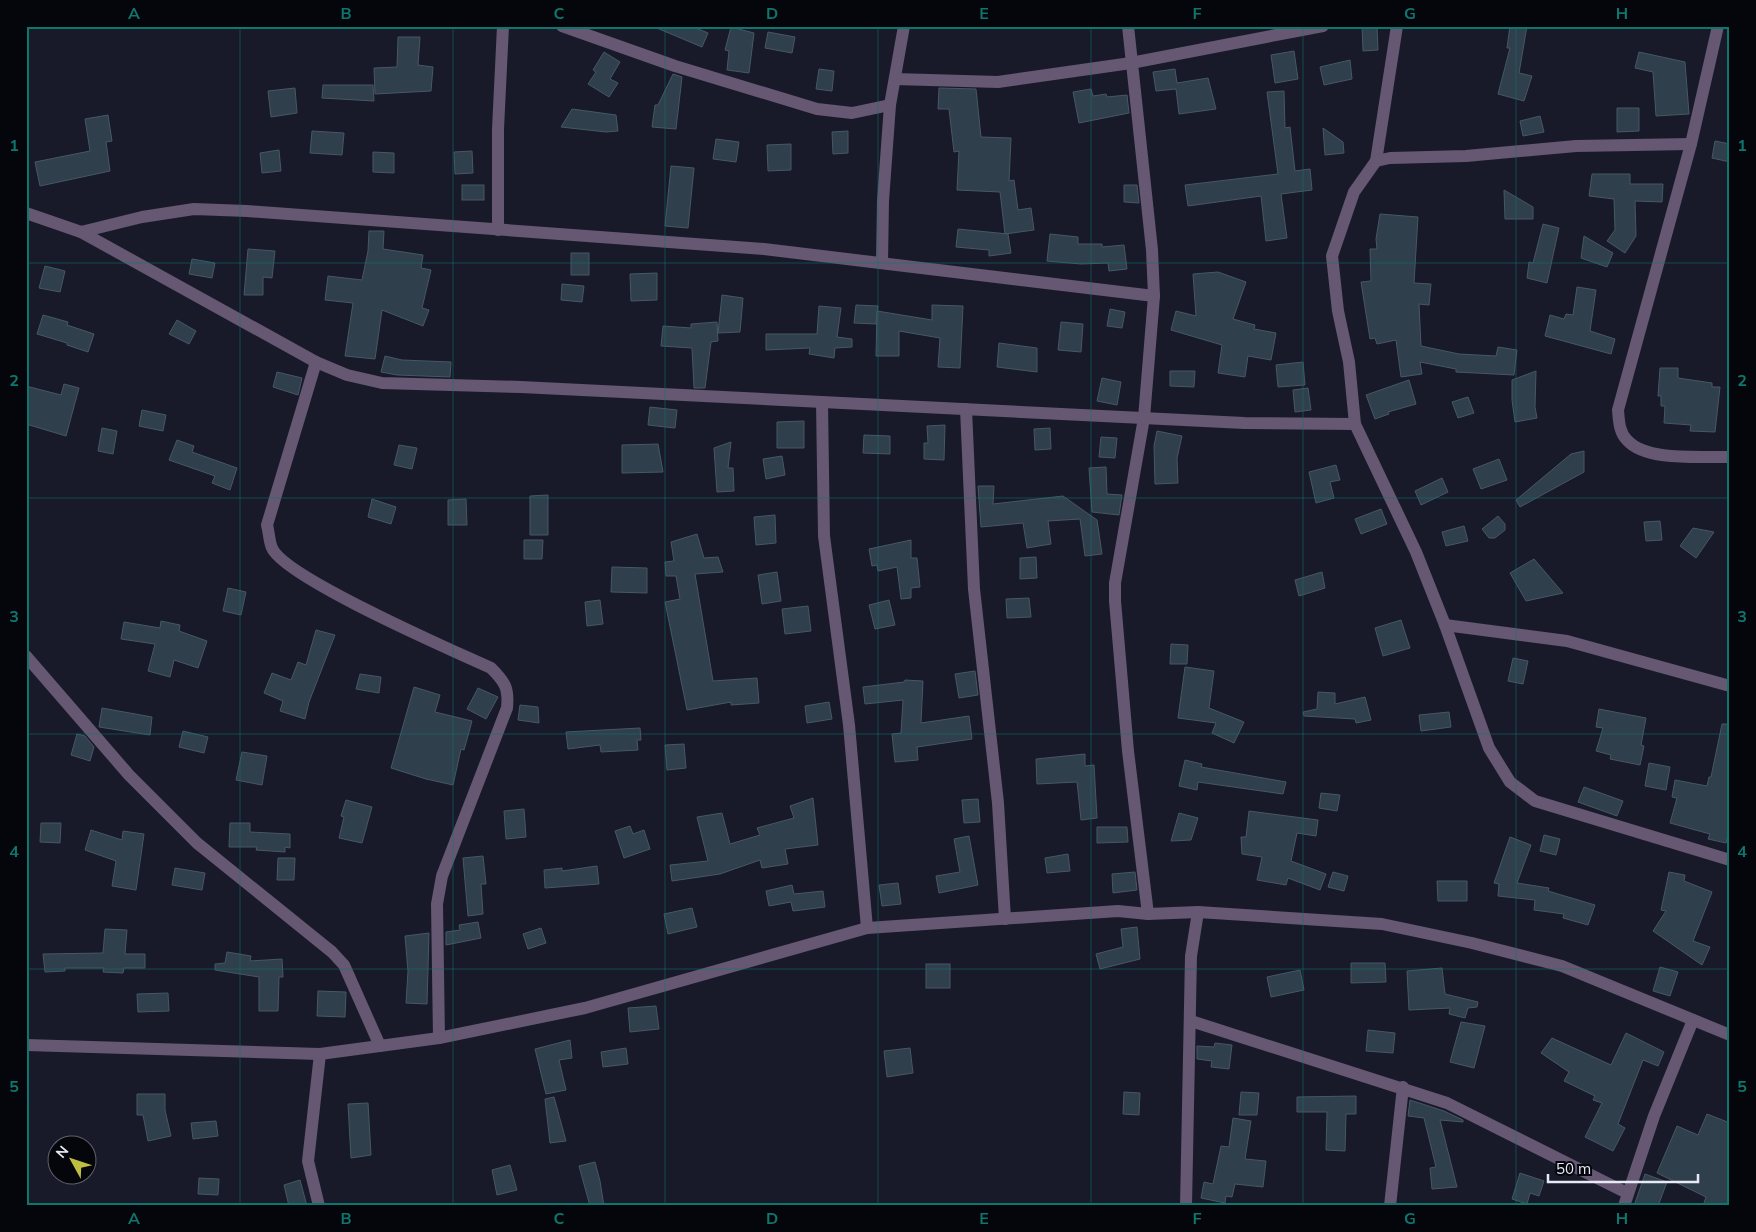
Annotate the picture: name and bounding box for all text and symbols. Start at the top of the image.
text: A [128,3,140,23]
text: B [340,3,352,23]
text: C [554,3,565,23]
text: D [766,3,778,23]
text: E [979,3,989,23]
text: F [1192,3,1202,23]
text: G [1404,3,1416,23]
text: H [1616,3,1628,23]
text: 1 [9,135,19,155]
text: 1 [1737,135,1747,155]
text: 2 [9,370,19,390]
text: 2 [1737,370,1747,390]
text: 3 [9,606,19,626]
text: 3 [1737,606,1747,626]
text: 4 [9,841,19,861]
text: 4 [1737,841,1747,861]
text: 5 [9,1076,19,1096]
text: 5 [1737,1076,1747,1096]
north arrow [48,1134,98,1184]
text: N [52,1142,72,1161]
scale bar [1548,1152,1698,1184]
text: 50 m [1556,1159,1591,1178]
text: A [128,1208,140,1228]
text: B [340,1208,352,1228]
text: C [554,1208,565,1228]
text: D [766,1208,778,1228]
text: E [979,1208,989,1228]
text: F [1192,1208,1202,1228]
text: G [1404,1208,1416,1228]
text: H [1616,1208,1628,1228]

